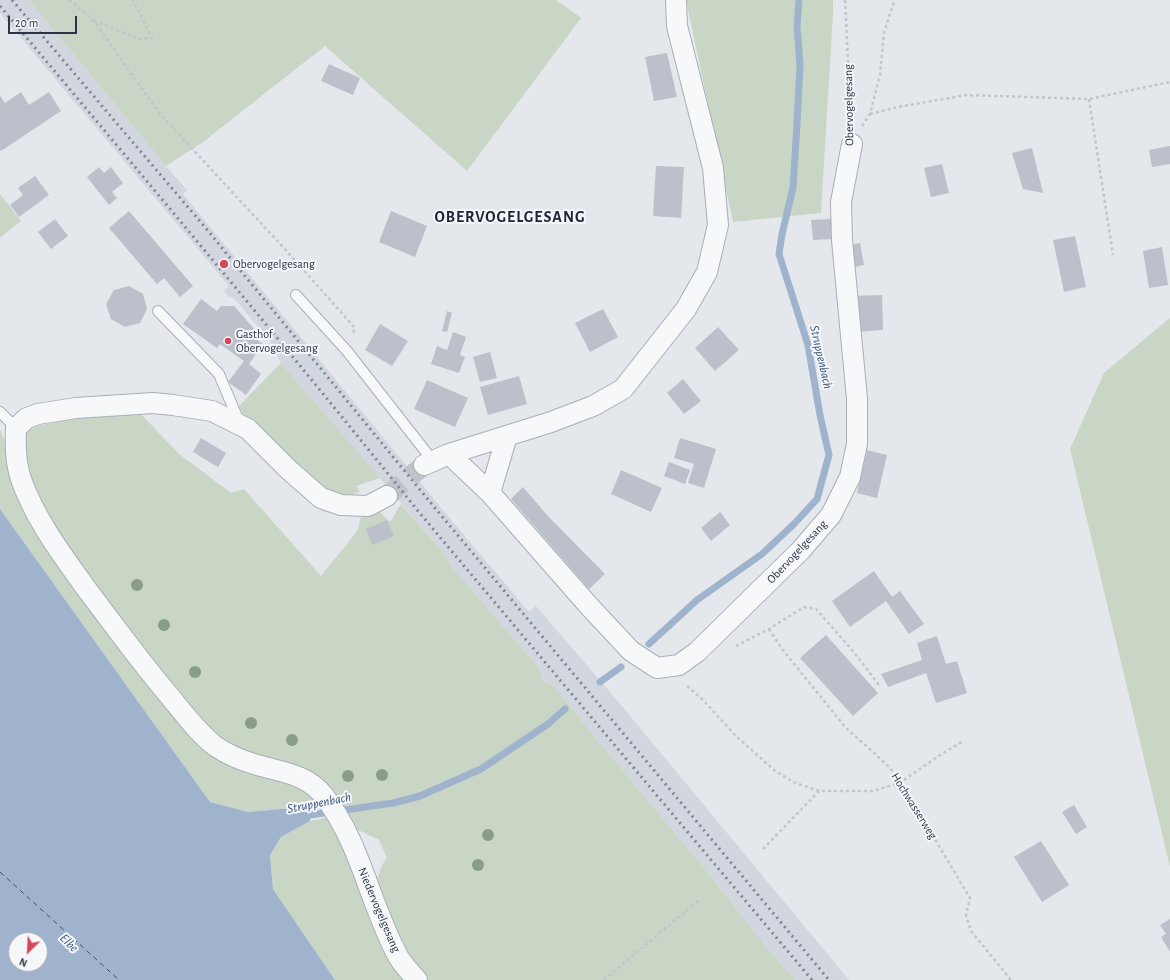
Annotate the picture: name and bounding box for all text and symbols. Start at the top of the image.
scale bar [10,8,79,34]
text: 20 m [15,17,38,29]
street label: Obervogelgesang [841,64,857,146]
district label: OBERVOGELGESANG [435,207,585,227]
place label: Obervogelgesang [233,257,315,271]
marker: Obervogelgesang [218,258,230,270]
water label: Struppenbach [806,324,836,390]
place label: Gasthof Obervogelgesang [236,327,318,355]
marker: Gasthof Obervogelgesang [223,336,233,346]
street label: Obervogelgesang [764,517,830,587]
street label: Hochwasserweg [888,770,940,842]
water label: Struppenbach [286,789,352,817]
street label: Niedervogelgesang [355,865,403,955]
water label: Elbe [56,930,82,956]
north arrow [8,932,48,972]
text: N [18,956,29,969]

